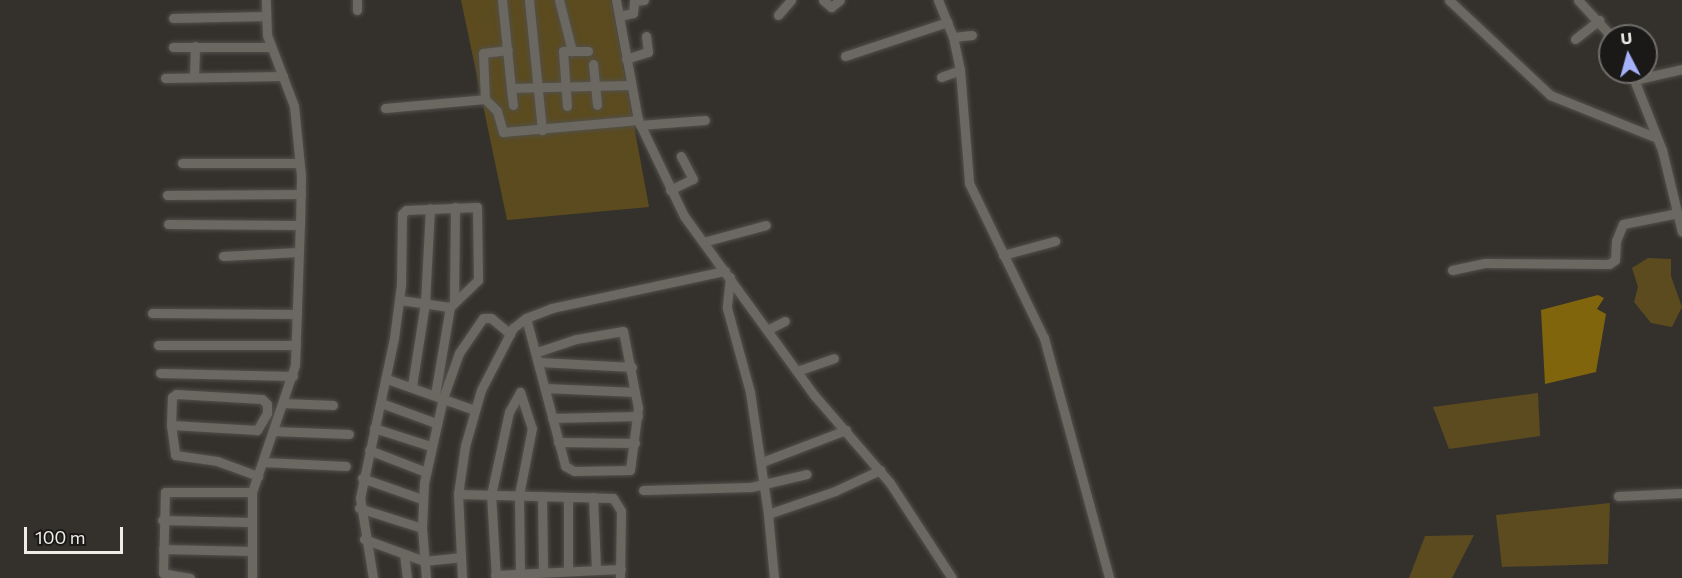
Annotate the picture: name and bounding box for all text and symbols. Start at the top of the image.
north arrow [1598,24,1658,84]
text: U [1619,28,1633,48]
scale bar [27,515,126,553]
text: 100 m [35,526,85,548]

